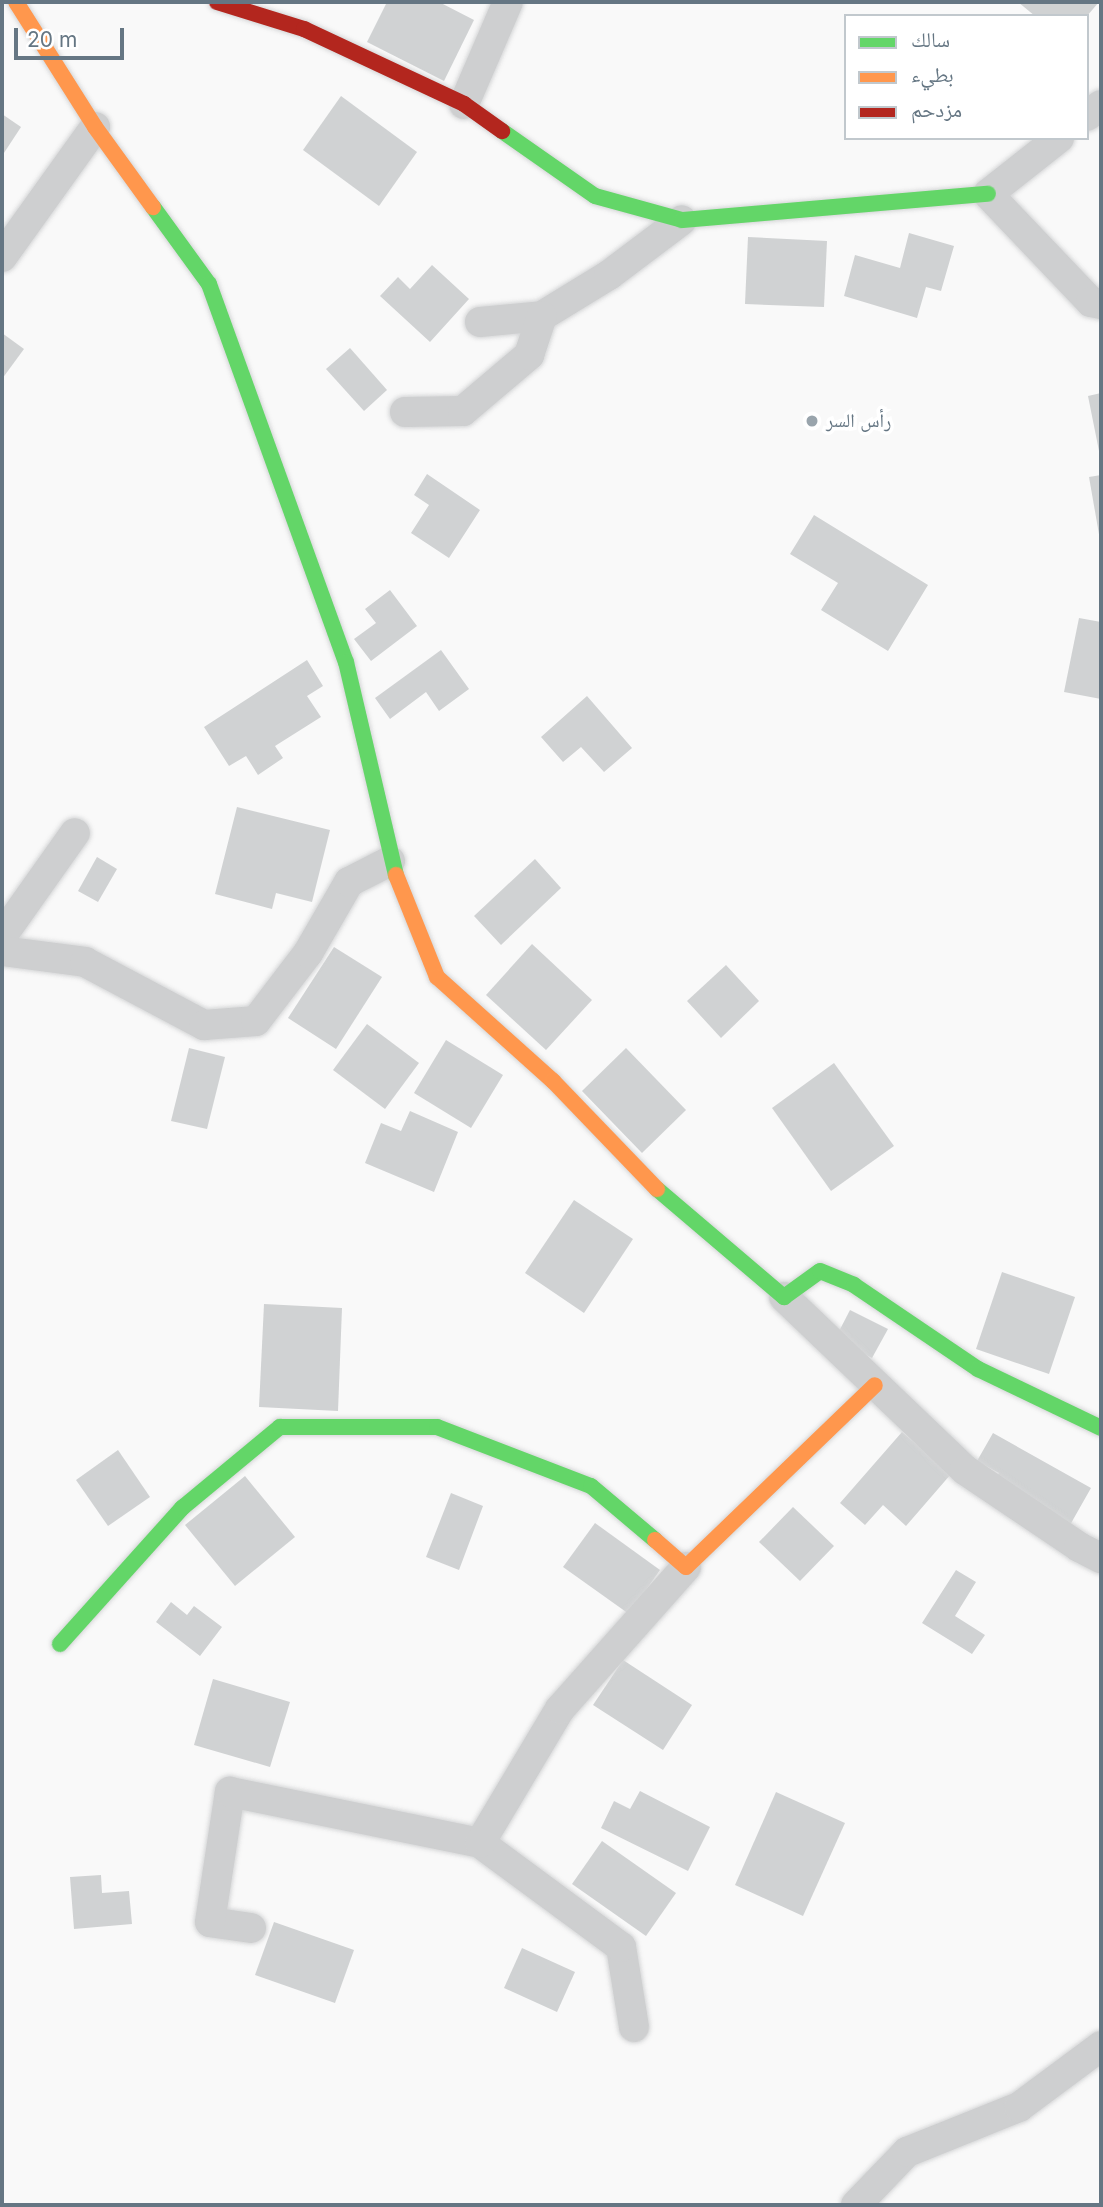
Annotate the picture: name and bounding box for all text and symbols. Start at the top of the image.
scale bar [18,14,128,58]
legend [844,14,1089,140]
text: 20 m [27,27,77,52]
text: سالك [911,27,950,52]
text: بطيء [911,62,954,87]
text: مزدحم [911,97,962,122]
place label: رأس السر [826,410,891,432]
marker: رأس السر [804,413,820,429]

